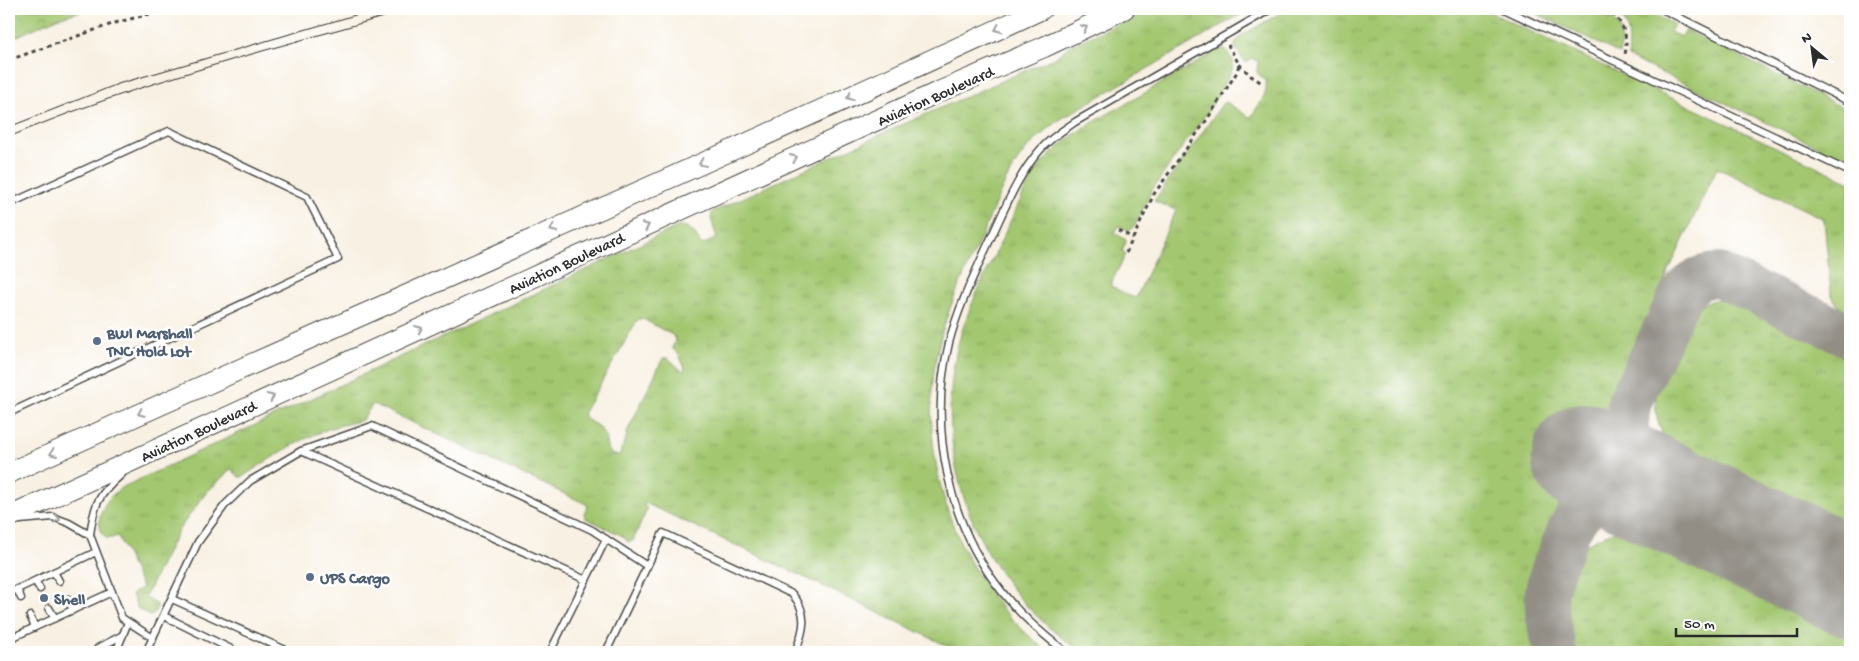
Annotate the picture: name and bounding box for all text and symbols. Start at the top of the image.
north arrow [1786,22,1836,72]
one-way arrow [994,23,1003,34]
one-way arrow [1079,24,1088,34]
text: N [1799,29,1815,48]
street label: Aviation Boulevard [875,63,999,132]
one-way arrow [846,91,855,101]
one-way arrow [789,154,798,165]
one-way arrow [698,157,707,168]
one-way arrow [641,221,650,232]
one-way arrow [549,223,558,234]
street label: Aviation Boulevard [507,229,630,300]
one-way arrow [414,325,423,336]
place label: BWI Marshall TNC Hold Lot [105,326,193,363]
marker: BWI Marshall TNC Hold Lot [91,335,103,347]
one-way arrow [266,393,275,403]
street label: Aviation Boulevard [139,397,262,468]
one-way arrow [137,407,146,418]
one-way arrow [49,447,58,458]
one-way arrow [53,513,61,524]
marker: UPS Cargo [304,571,316,583]
place label: UPS Cargo [320,571,391,590]
marker: Shell [38,592,50,604]
place label: Shell [54,592,86,611]
scale bar [1676,606,1798,638]
text: 50 m [1684,616,1715,634]

